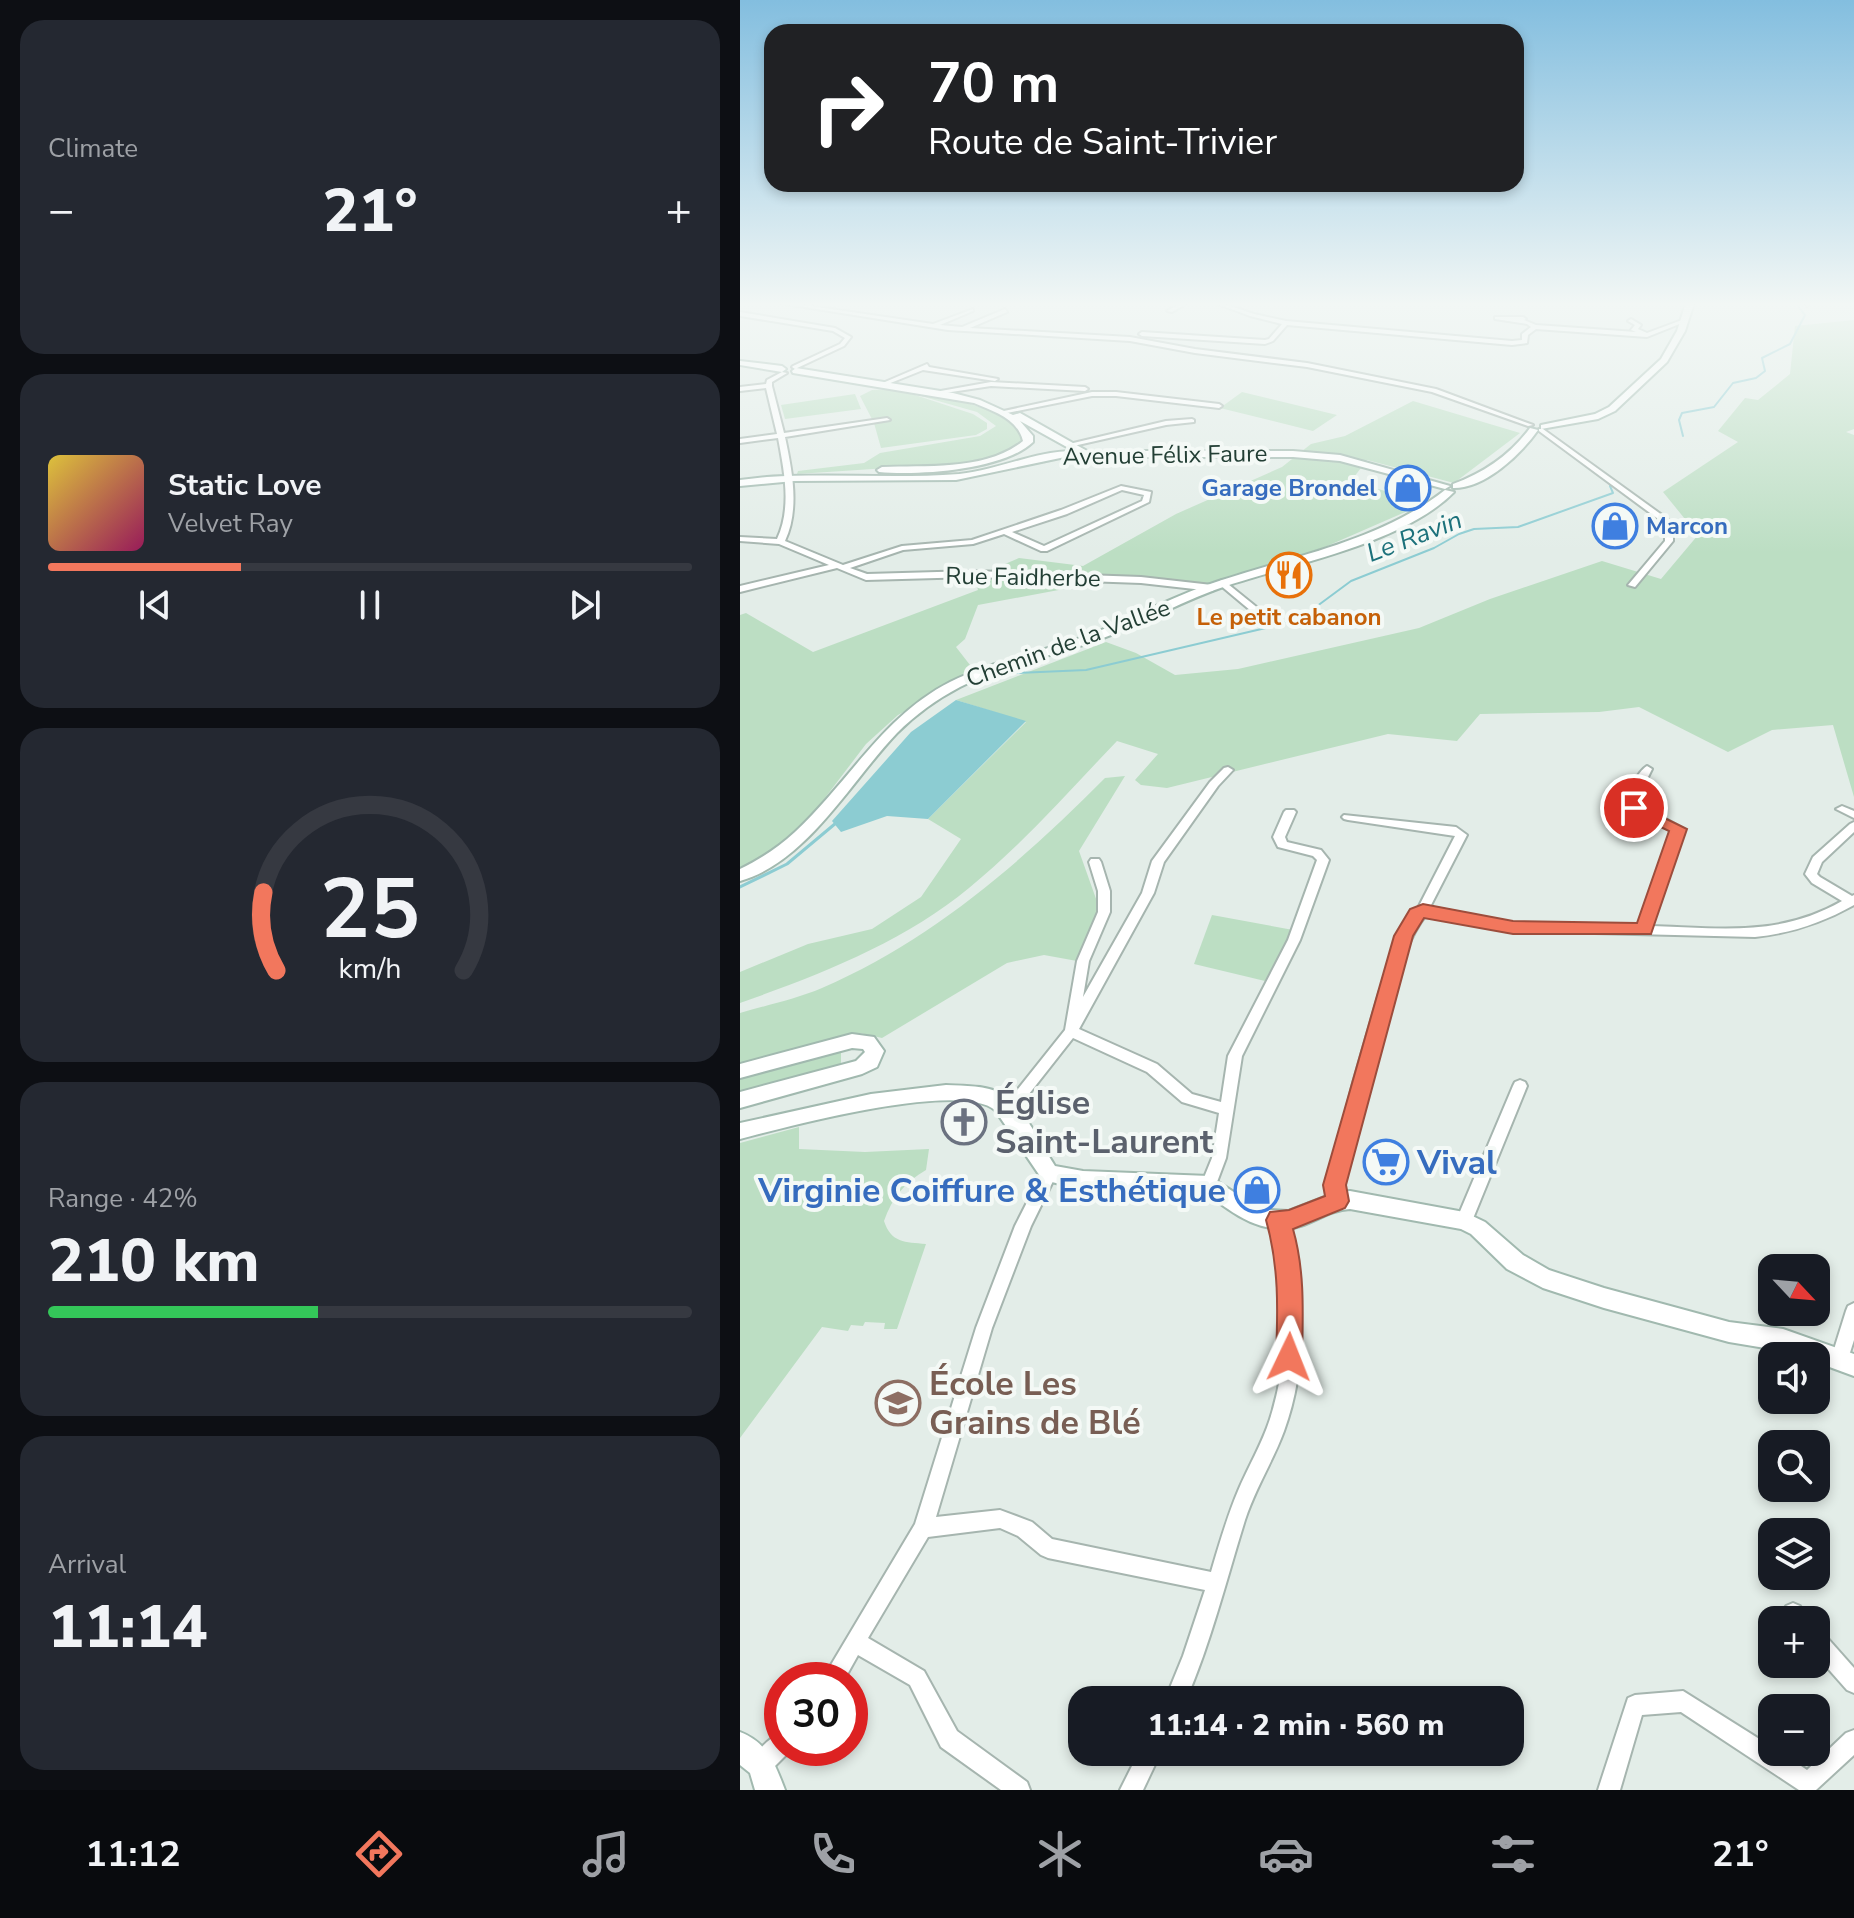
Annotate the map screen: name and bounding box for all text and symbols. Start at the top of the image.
text: 70 m [928,45,1059,122]
icon: right [796,56,900,160]
text: Route de Saint-Trivier [928,118,1277,167]
text: Climate [48,131,138,166]
text: 21° [322,170,418,252]
text: − [48,181,74,241]
text: + [666,181,692,241]
street label: Avenue Félix Faure [1062,437,1268,473]
shop icon: Garage Brondel [1384,464,1432,512]
text: Static Love [168,465,322,506]
place label: Garage Brondel [1201,472,1377,504]
water label: Le Ravin [1361,502,1467,571]
shop icon: Marcon [1591,502,1639,550]
text: Velvet Ray [168,506,293,541]
place label: Marcon [1646,510,1728,542]
restaurant icon: Le petit cabanon [1265,551,1313,599]
street label: Rue Faidherbe [945,560,1101,594]
icon: previous [133,583,177,627]
icon: pause [348,583,392,627]
icon: next [563,583,607,627]
street label: Chemin de la Vallée [962,591,1174,695]
place label: Le petit cabanon [1196,601,1382,633]
pin [1600,774,1668,842]
icon: arrive [1612,786,1656,830]
text: 25 [320,853,420,966]
text: km/h [339,949,401,988]
place label: Église Saint-Laurent [995,1080,1214,1165]
church icon: Église Saint-Laurent [940,1098,988,1146]
supermarket icon: Vival [1362,1138,1410,1186]
place label: Vival [1416,1140,1497,1186]
shop icon: Virginie Coiffure & Esthétique [1233,1166,1281,1214]
place label: Virginie Coiffure & Esthétique [757,1168,1226,1214]
text: Range · 42% [48,1181,198,1216]
text: 210 km [48,1220,260,1302]
north arrow [1758,1254,1830,1326]
map controls [1758,1254,1830,1766]
position arrow [1247,1315,1331,1399]
button: sound [1758,1342,1830,1414]
place label: École Les Grains de Blé [929,1361,1141,1446]
school or university icon: École Les Grains de Blé [874,1379,922,1427]
button: search [1758,1430,1830,1502]
button: layers [1758,1518,1830,1590]
text: Arrival [48,1547,126,1582]
text: 11:14 [48,1586,208,1668]
button: + [1758,1606,1830,1678]
speed limit sign: 30 [764,1662,868,1766]
button: − [1758,1694,1830,1766]
text: 11:14 · 2 min · 560 m [1148,1705,1444,1746]
icon: directions [351,1826,407,1882]
icon: music [578,1826,634,1882]
icon: phone [805,1826,861,1882]
icon: climate [1032,1826,1088,1882]
icon: car [1258,1826,1314,1882]
icon: filters [1485,1826,1541,1882]
text: 11:12 [85,1830,181,1879]
text: 21° [1712,1830,1769,1879]

